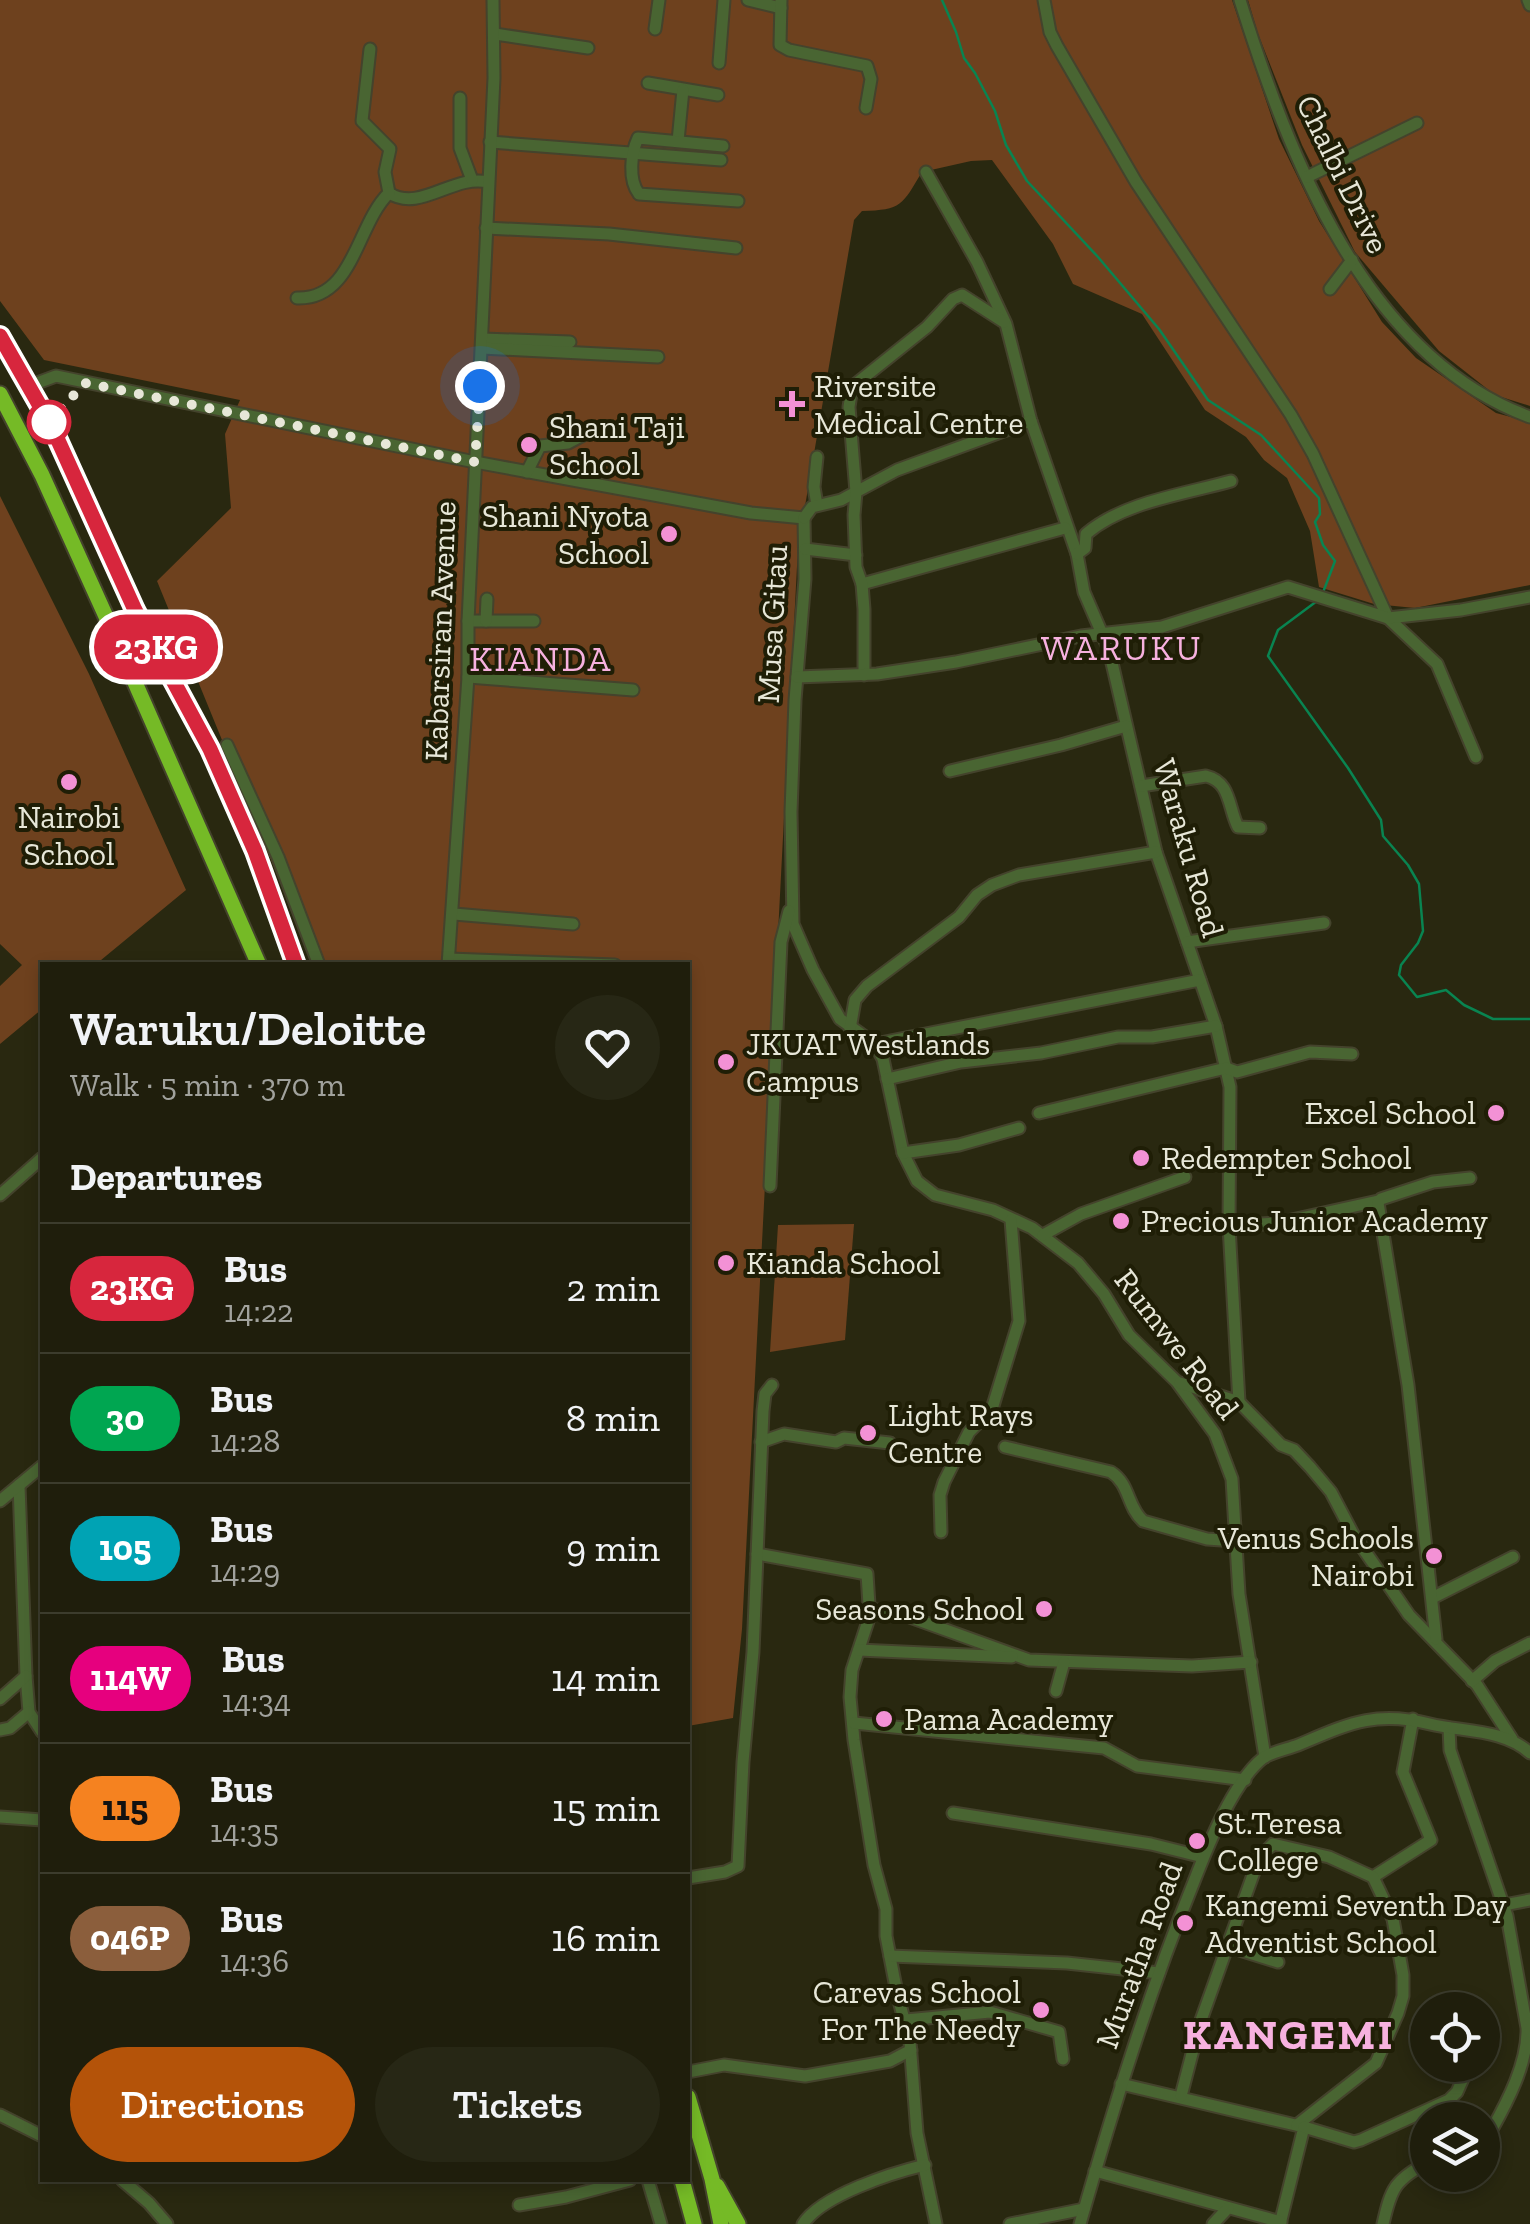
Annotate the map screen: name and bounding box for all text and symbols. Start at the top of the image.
street label: Chalbi Drive [1288,89,1398,259]
your location [455,361,505,411]
place label: Riversite Medical Centre [814,367,1023,442]
marker: Riversite Medical Centre [779,391,805,417]
unlabelled marker [28,401,70,443]
place label: Shani Taji School [549,408,685,483]
marker: Shani Taji School [518,434,540,456]
place label: Shani Nyota School [482,497,649,572]
street label: Kabarsiran Avenue [416,500,464,762]
marker: Shani Nyota School [658,523,680,545]
street label: Musa Gitau [749,544,795,704]
line badge: 23KG [86,614,226,680]
text: 23KG [114,626,198,668]
district label: WARUKU [1041,627,1203,669]
district label: KIANDA [469,638,613,680]
street label: Waraku Road [1145,755,1233,942]
marker: Nairobi School [58,771,80,793]
place label: Nairobi School [17,798,121,873]
button: heart [555,995,660,1100]
text: Waruku/Deloitte [70,1000,426,1057]
place label: JKUAT Westlands Campus [746,1025,990,1100]
marker: JKUAT Westlands Campus [715,1051,737,1073]
text: Walk · 5 min · 370 m [70,1066,345,1104]
place label: Excel School [1305,1094,1476,1132]
marker: Excel School [1485,1102,1507,1124]
place label: Redempter School [1161,1139,1411,1177]
marker: Redempter School [1130,1147,1152,1169]
text: Departures [70,1154,262,1200]
place label: Precious Junior Academy [1141,1202,1488,1240]
marker: Precious Junior Academy [1110,1210,1132,1232]
place label: Kianda School [746,1244,941,1282]
text: Bus [224,1246,287,1292]
marker: Kianda School [715,1252,737,1274]
street label: Rumwe Road [1107,1261,1248,1427]
text: 2 min [567,1265,660,1311]
text: 23KG [90,1267,174,1309]
text: 14:22 [224,1292,294,1330]
text: Bus [210,1376,273,1422]
text: 8 min [566,1395,660,1441]
place label: Light Rays Centre [888,1396,1033,1471]
text: 30 [106,1397,144,1439]
text: 14:28 [210,1422,280,1460]
marker: Light Rays Centre [857,1422,879,1444]
text: Bus [210,1506,273,1552]
place label: Venus Schools Nairobi [1217,1519,1414,1594]
text: 9 min [566,1525,660,1571]
text: 105 [99,1527,151,1569]
marker: Venus Schools Nairobi [1423,1545,1445,1567]
text: 14:29 [210,1552,280,1590]
place label: Seasons School [815,1590,1024,1628]
marker: Seasons School [1033,1598,1055,1620]
text: Bus [221,1636,285,1682]
text: 14 min [551,1655,660,1701]
text: 114W [90,1657,171,1699]
text: 14:34 [221,1682,291,1720]
place label: Pama Academy [904,1700,1114,1738]
marker: Pama Academy [873,1708,895,1730]
text: Bus [210,1766,273,1812]
text: 15 min [552,1785,660,1831]
text: 115 [102,1787,148,1829]
place label: St.Teresa College [1217,1804,1342,1879]
text: 14:35 [210,1812,279,1850]
marker: St.Teresa College [1186,1830,1208,1852]
street label: Muratha Road [1088,1856,1190,2053]
place label: Kangemi Seventh Day Adventist School [1205,1886,1507,1961]
text: Bus [220,1896,283,1942]
marker: Kangemi Seventh Day Adventist School [1174,1912,1196,1934]
text: 16 min [551,1915,660,1961]
text: 046P [90,1917,170,1959]
text: 14:36 [220,1942,289,1980]
place label: Carevas School For The Needy [813,1973,1022,2048]
map controls [1410,1992,1500,2192]
button: locate [1410,1992,1500,2082]
marker: Carevas School For The Needy [1030,1999,1052,2021]
district label: KANGEMI [1183,2009,1395,2060]
button: Directions [70,2047,355,2162]
button: Tickets [375,2047,660,2162]
button: layers [1410,2102,1500,2192]

